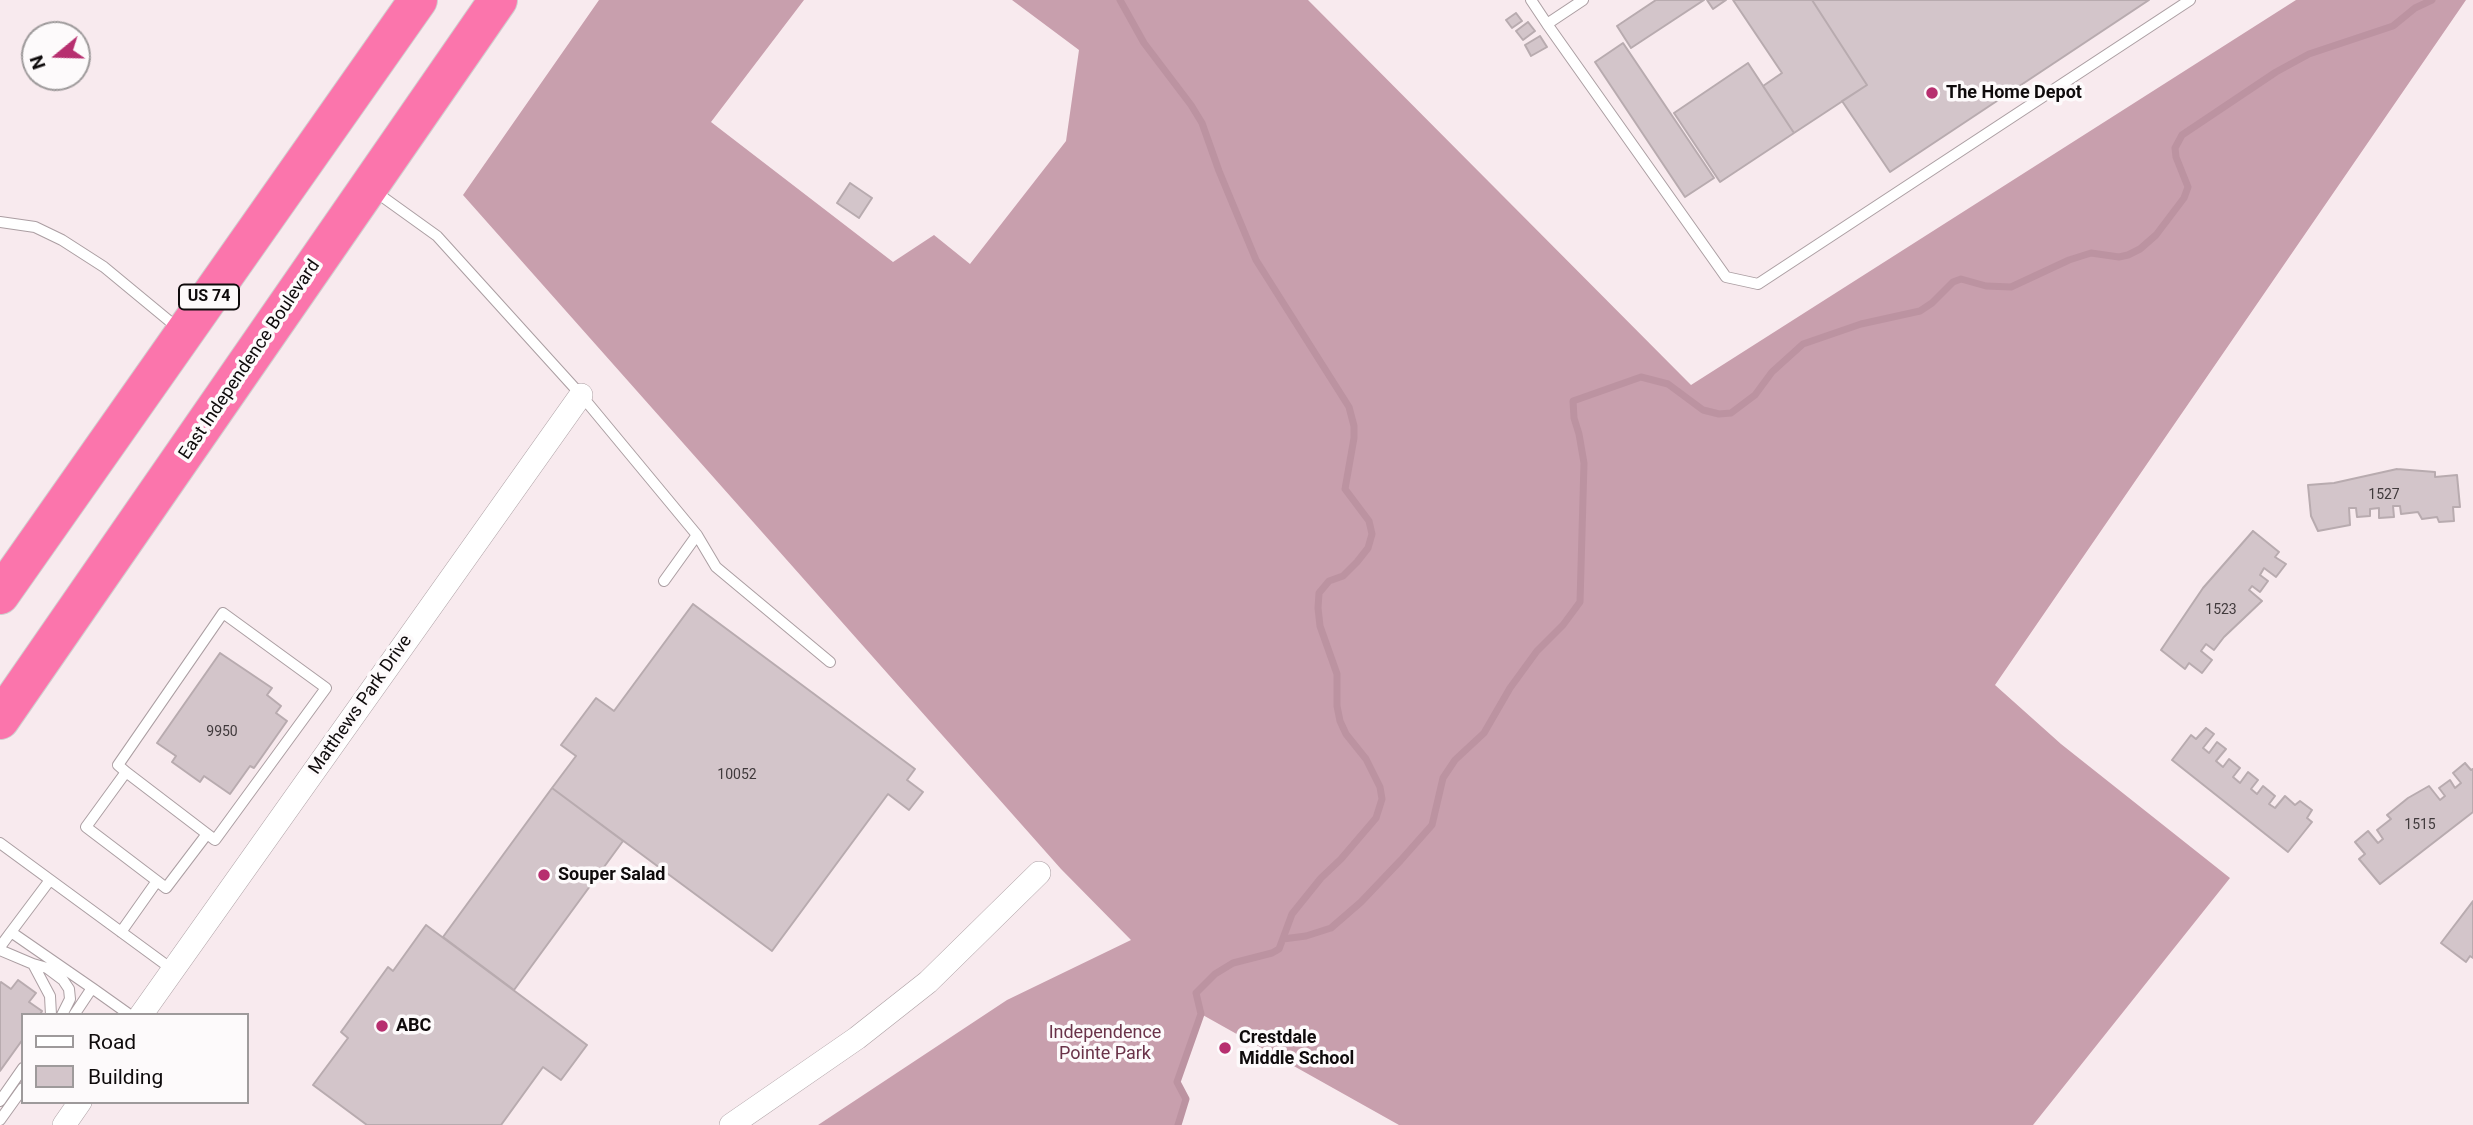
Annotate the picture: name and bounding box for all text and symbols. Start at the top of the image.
north arrow [21,21,91,91]
text: N [25,52,51,72]
place label: The Home Depot [1946,82,2082,104]
marker: The Home Depot [1924,85,1940,101]
street label: East Independence Boulevard [175,256,325,464]
road number: US 74 [179,284,239,310]
house number: 1527 [2368,487,2400,503]
house number: 1523 [2205,602,2237,618]
street label: Matthews Park Drive [305,631,417,779]
house number: 9950 [206,724,238,740]
house number: 10052 [717,767,757,783]
house number: 1515 [2404,817,2436,833]
place label: Souper Salad [558,864,665,886]
marker: Souper Salad [536,867,552,883]
legend [21,1013,248,1104]
place label: ABC [396,1015,431,1037]
marker: ABC [374,1018,390,1034]
park label: Independence Pointe Park [1049,1022,1161,1064]
place label: Crestdale Middle School [1239,1027,1354,1070]
text: Road [88,1030,136,1054]
marker: Crestdale Middle School [1217,1040,1233,1056]
text: Building [88,1065,163,1089]

